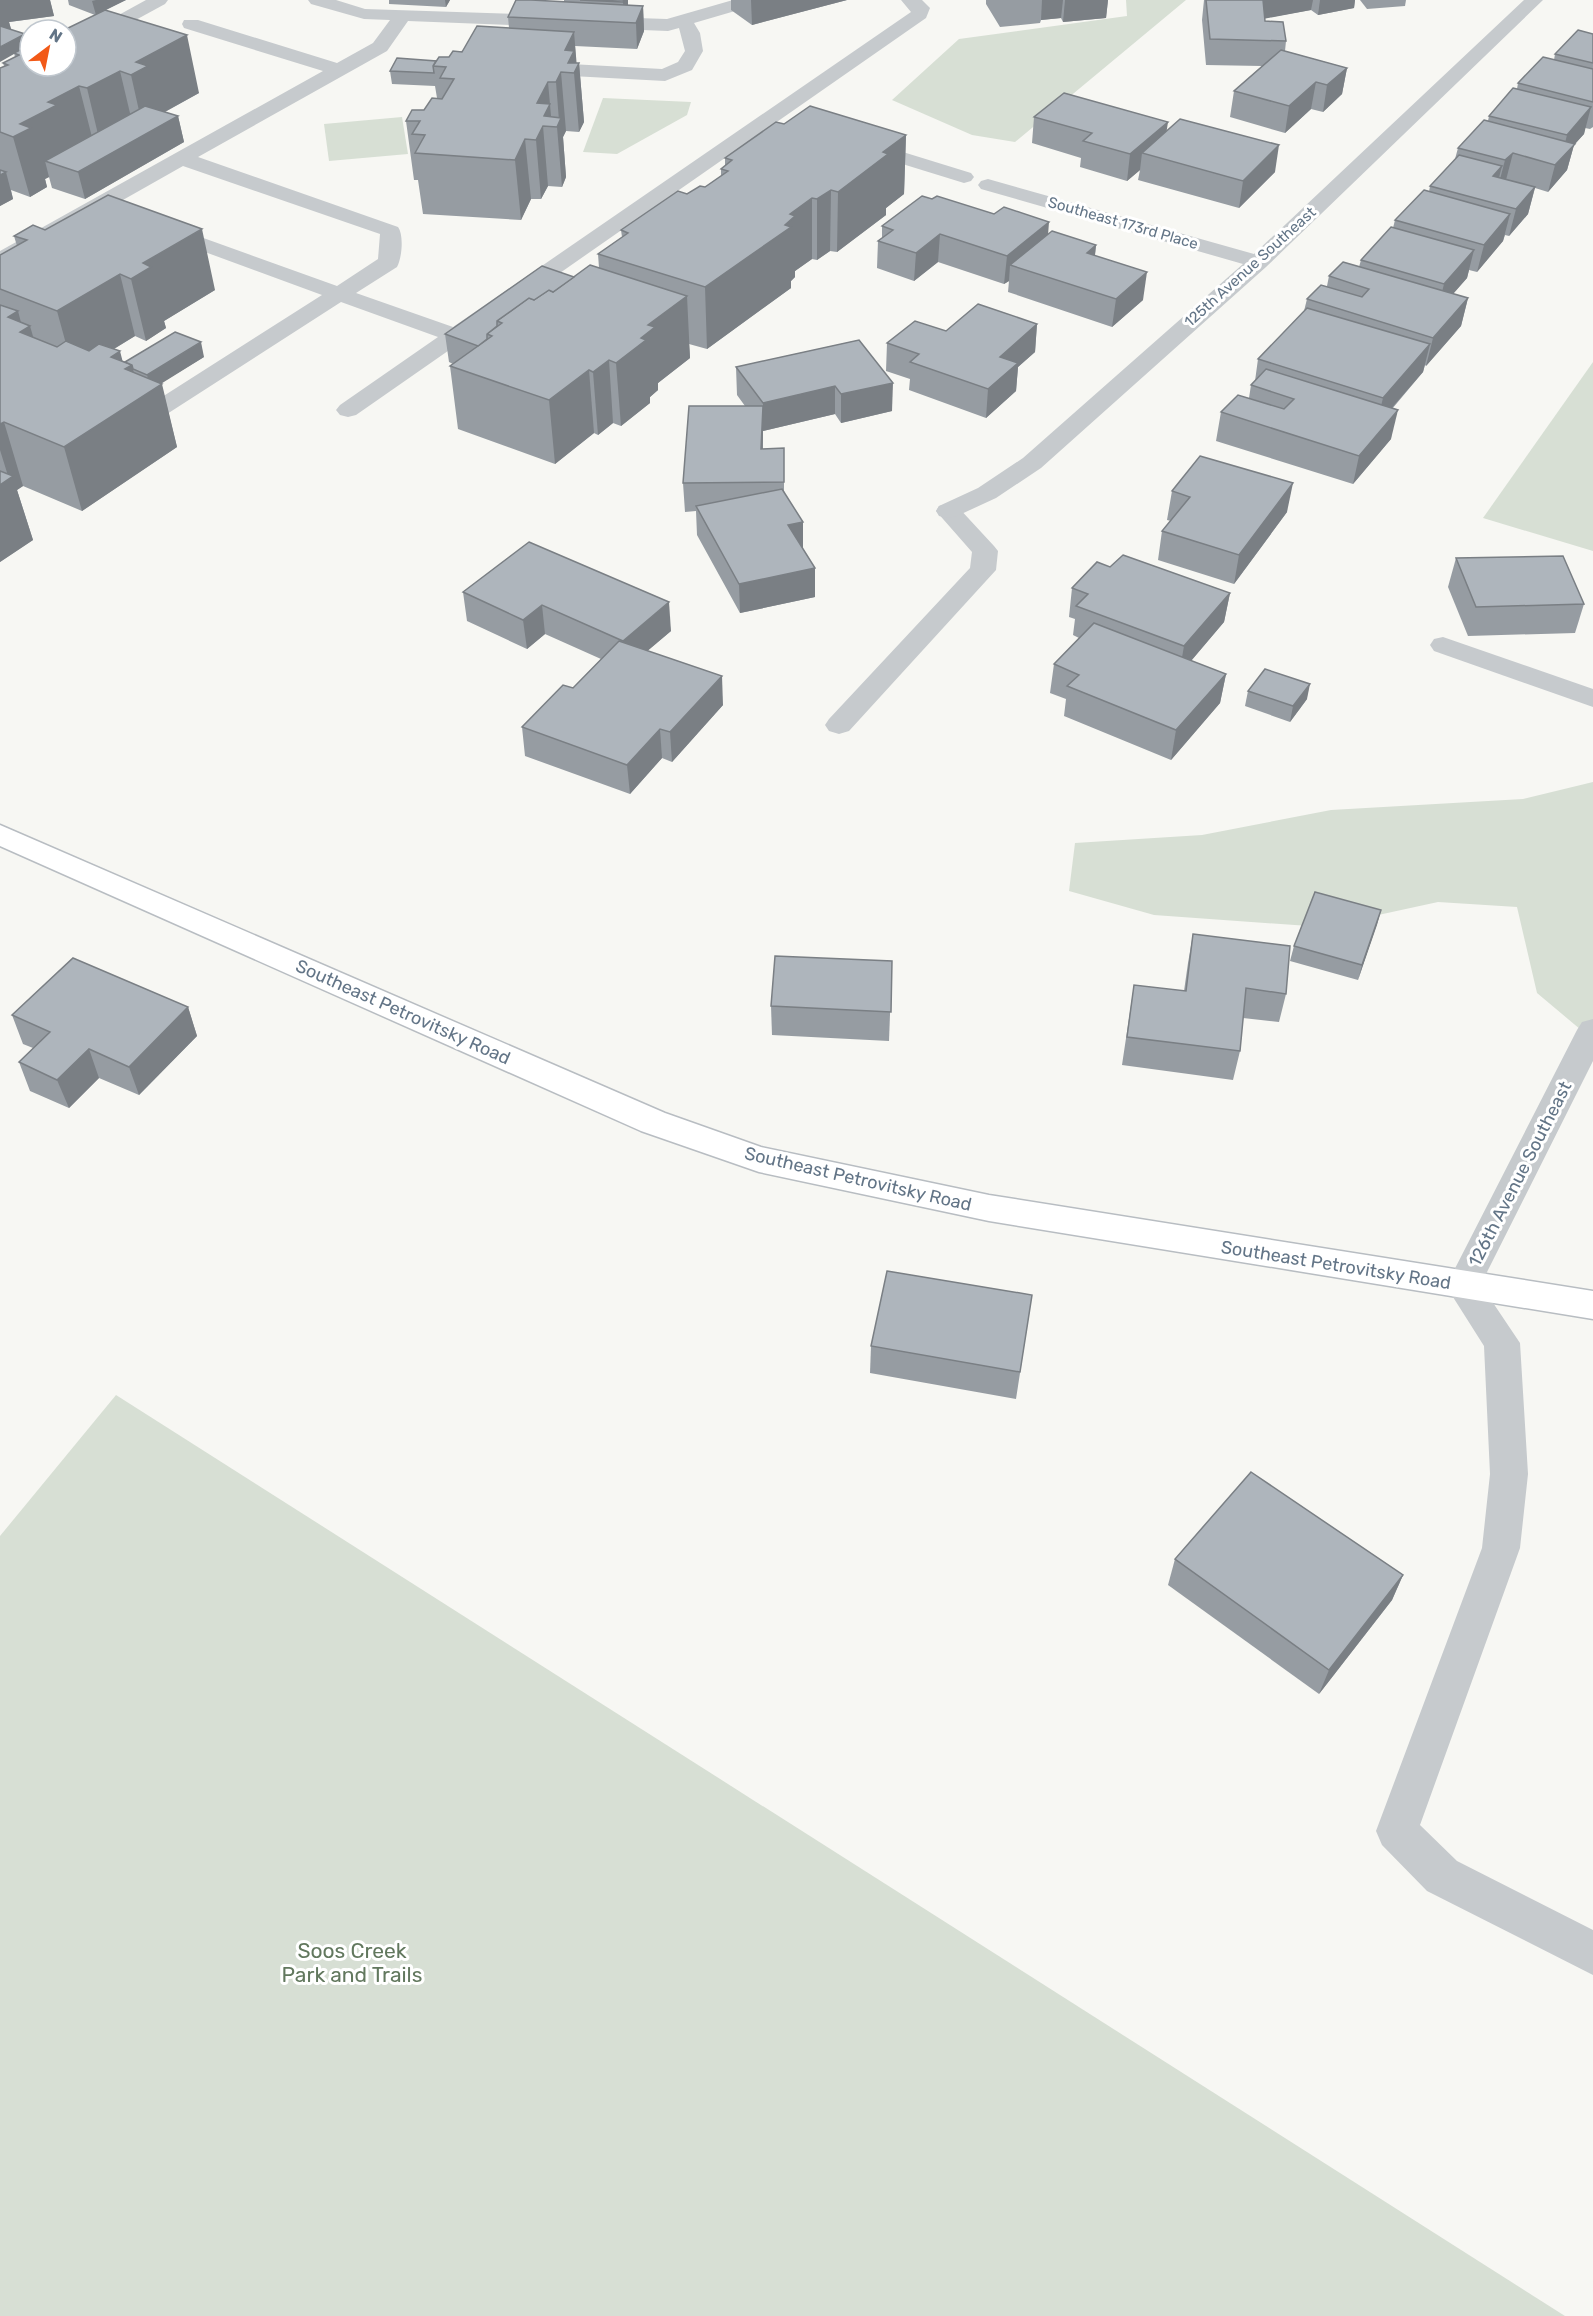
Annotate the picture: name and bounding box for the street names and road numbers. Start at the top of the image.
street label: Southeast 173rd Place [1046,193,1200,253]
street label: 125th Avenue Southeast [1181,203,1320,331]
street label: Southeast Petrovitsky Road [292,955,514,1069]
street label: 126th Avenue Southeast [1464,1078,1576,1270]
street label: Southeast Petrovitsky Road [742,1142,974,1216]
street label: Southeast Petrovitsky Road [1219,1236,1453,1294]

